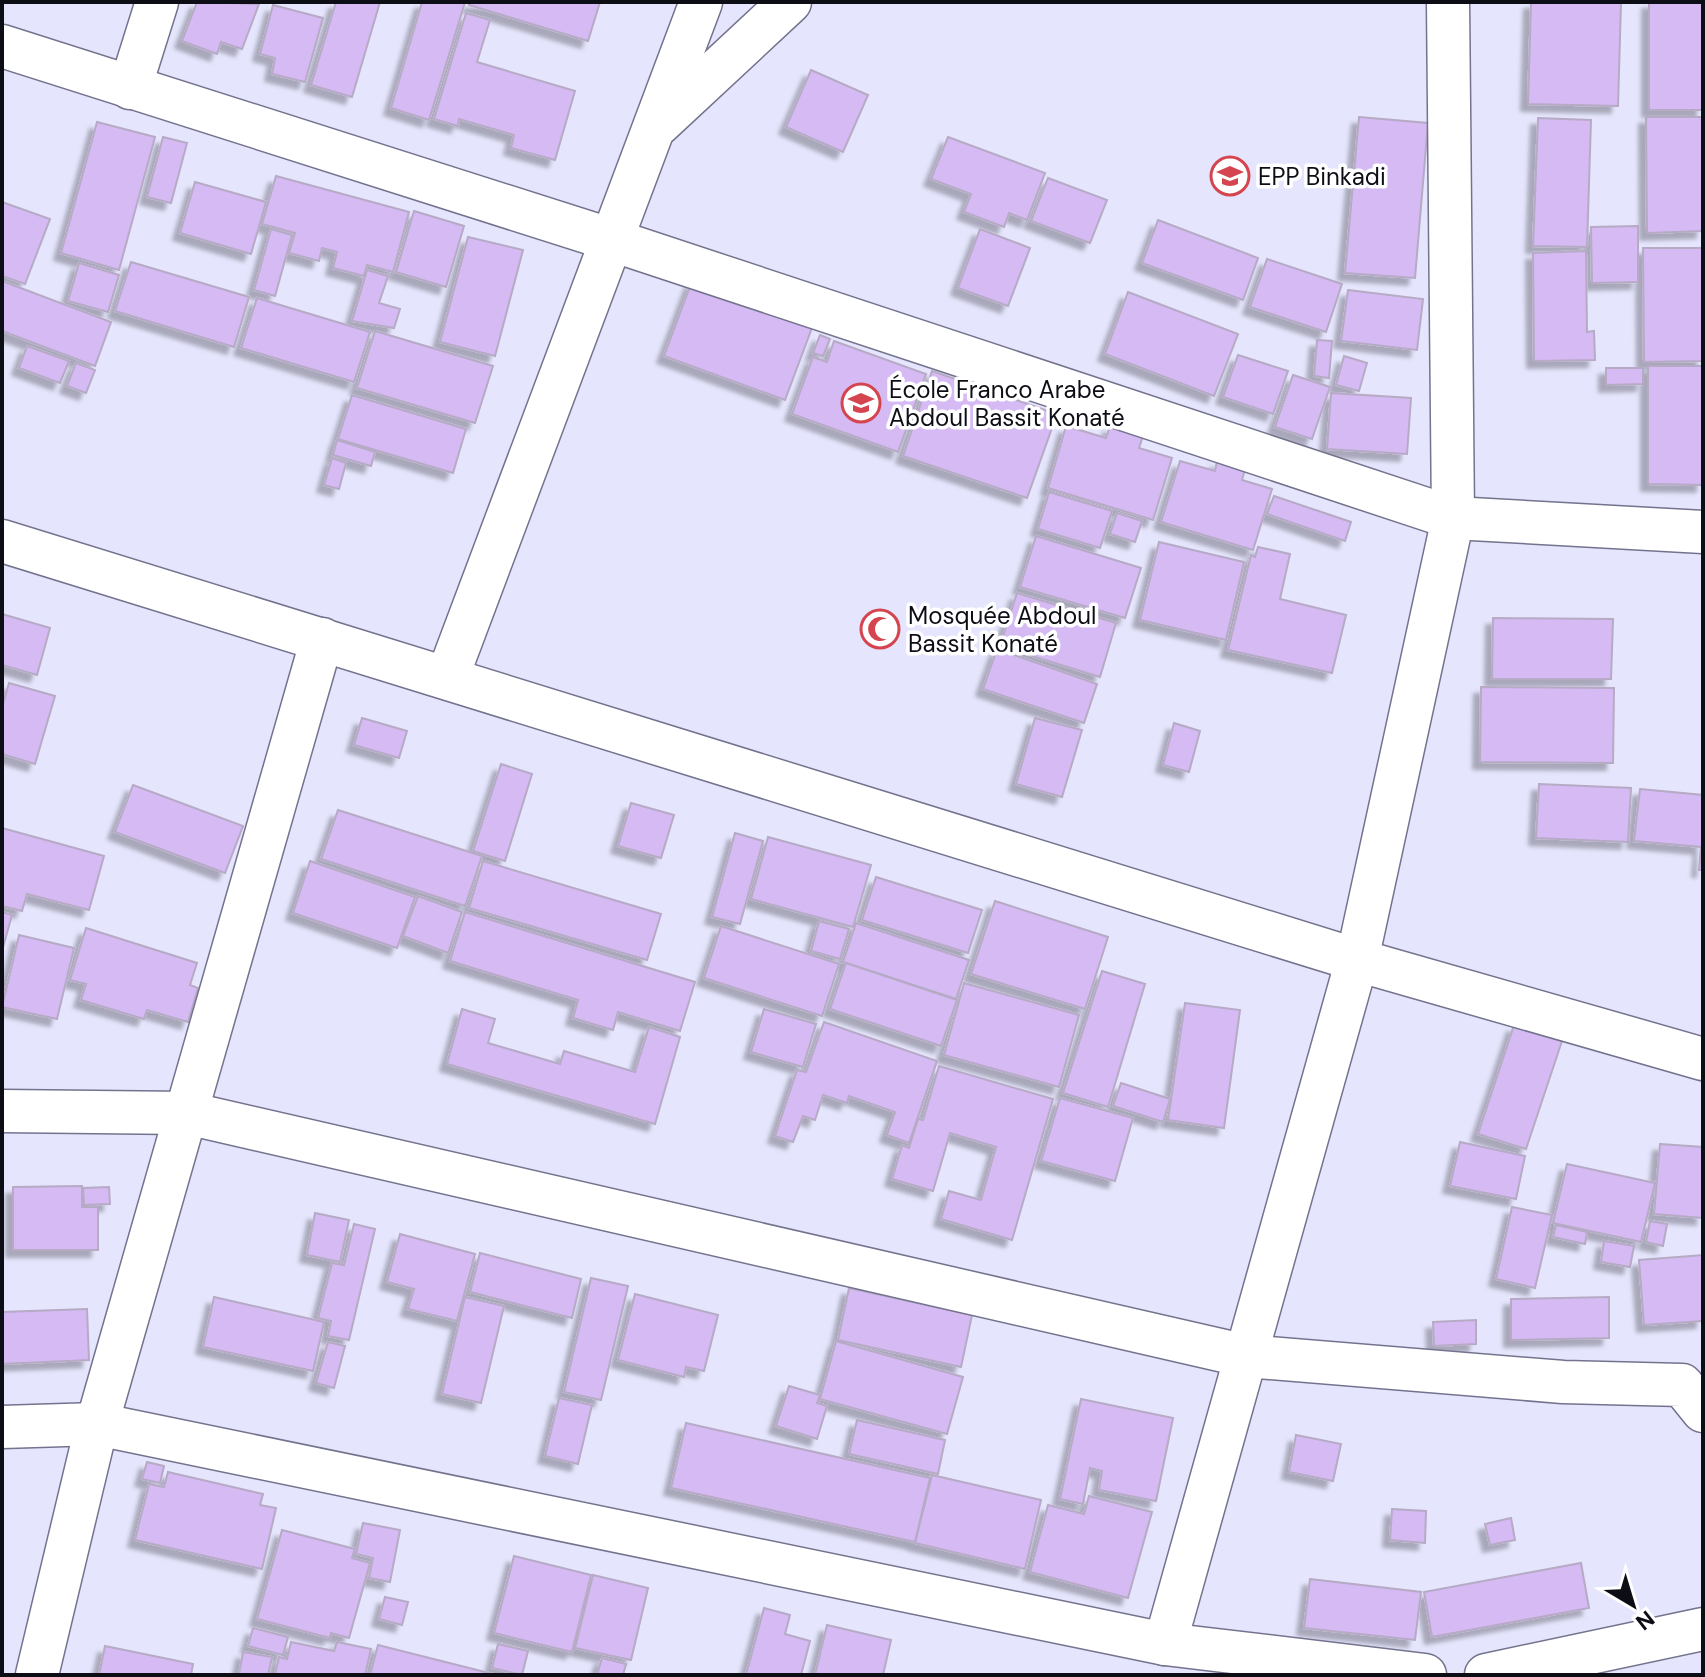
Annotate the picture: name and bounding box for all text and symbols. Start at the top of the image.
school or university icon: EPP Binkadi [1209,155,1251,197]
place label: EPP Binkadi [1258,161,1386,192]
place label: École Franco Arabe Abdoul Bassit Konaté [889,374,1125,433]
school or university icon: École Franco Arabe Abdoul Bassit Konaté [840,382,882,424]
place label: Mosquée Abdoul Bassit Konaté [908,600,1096,659]
mosque icon: Mosquée Abdoul Bassit Konaté [859,608,901,650]
north arrow [1593,1565,1673,1645]
text: N [1630,1604,1660,1637]

